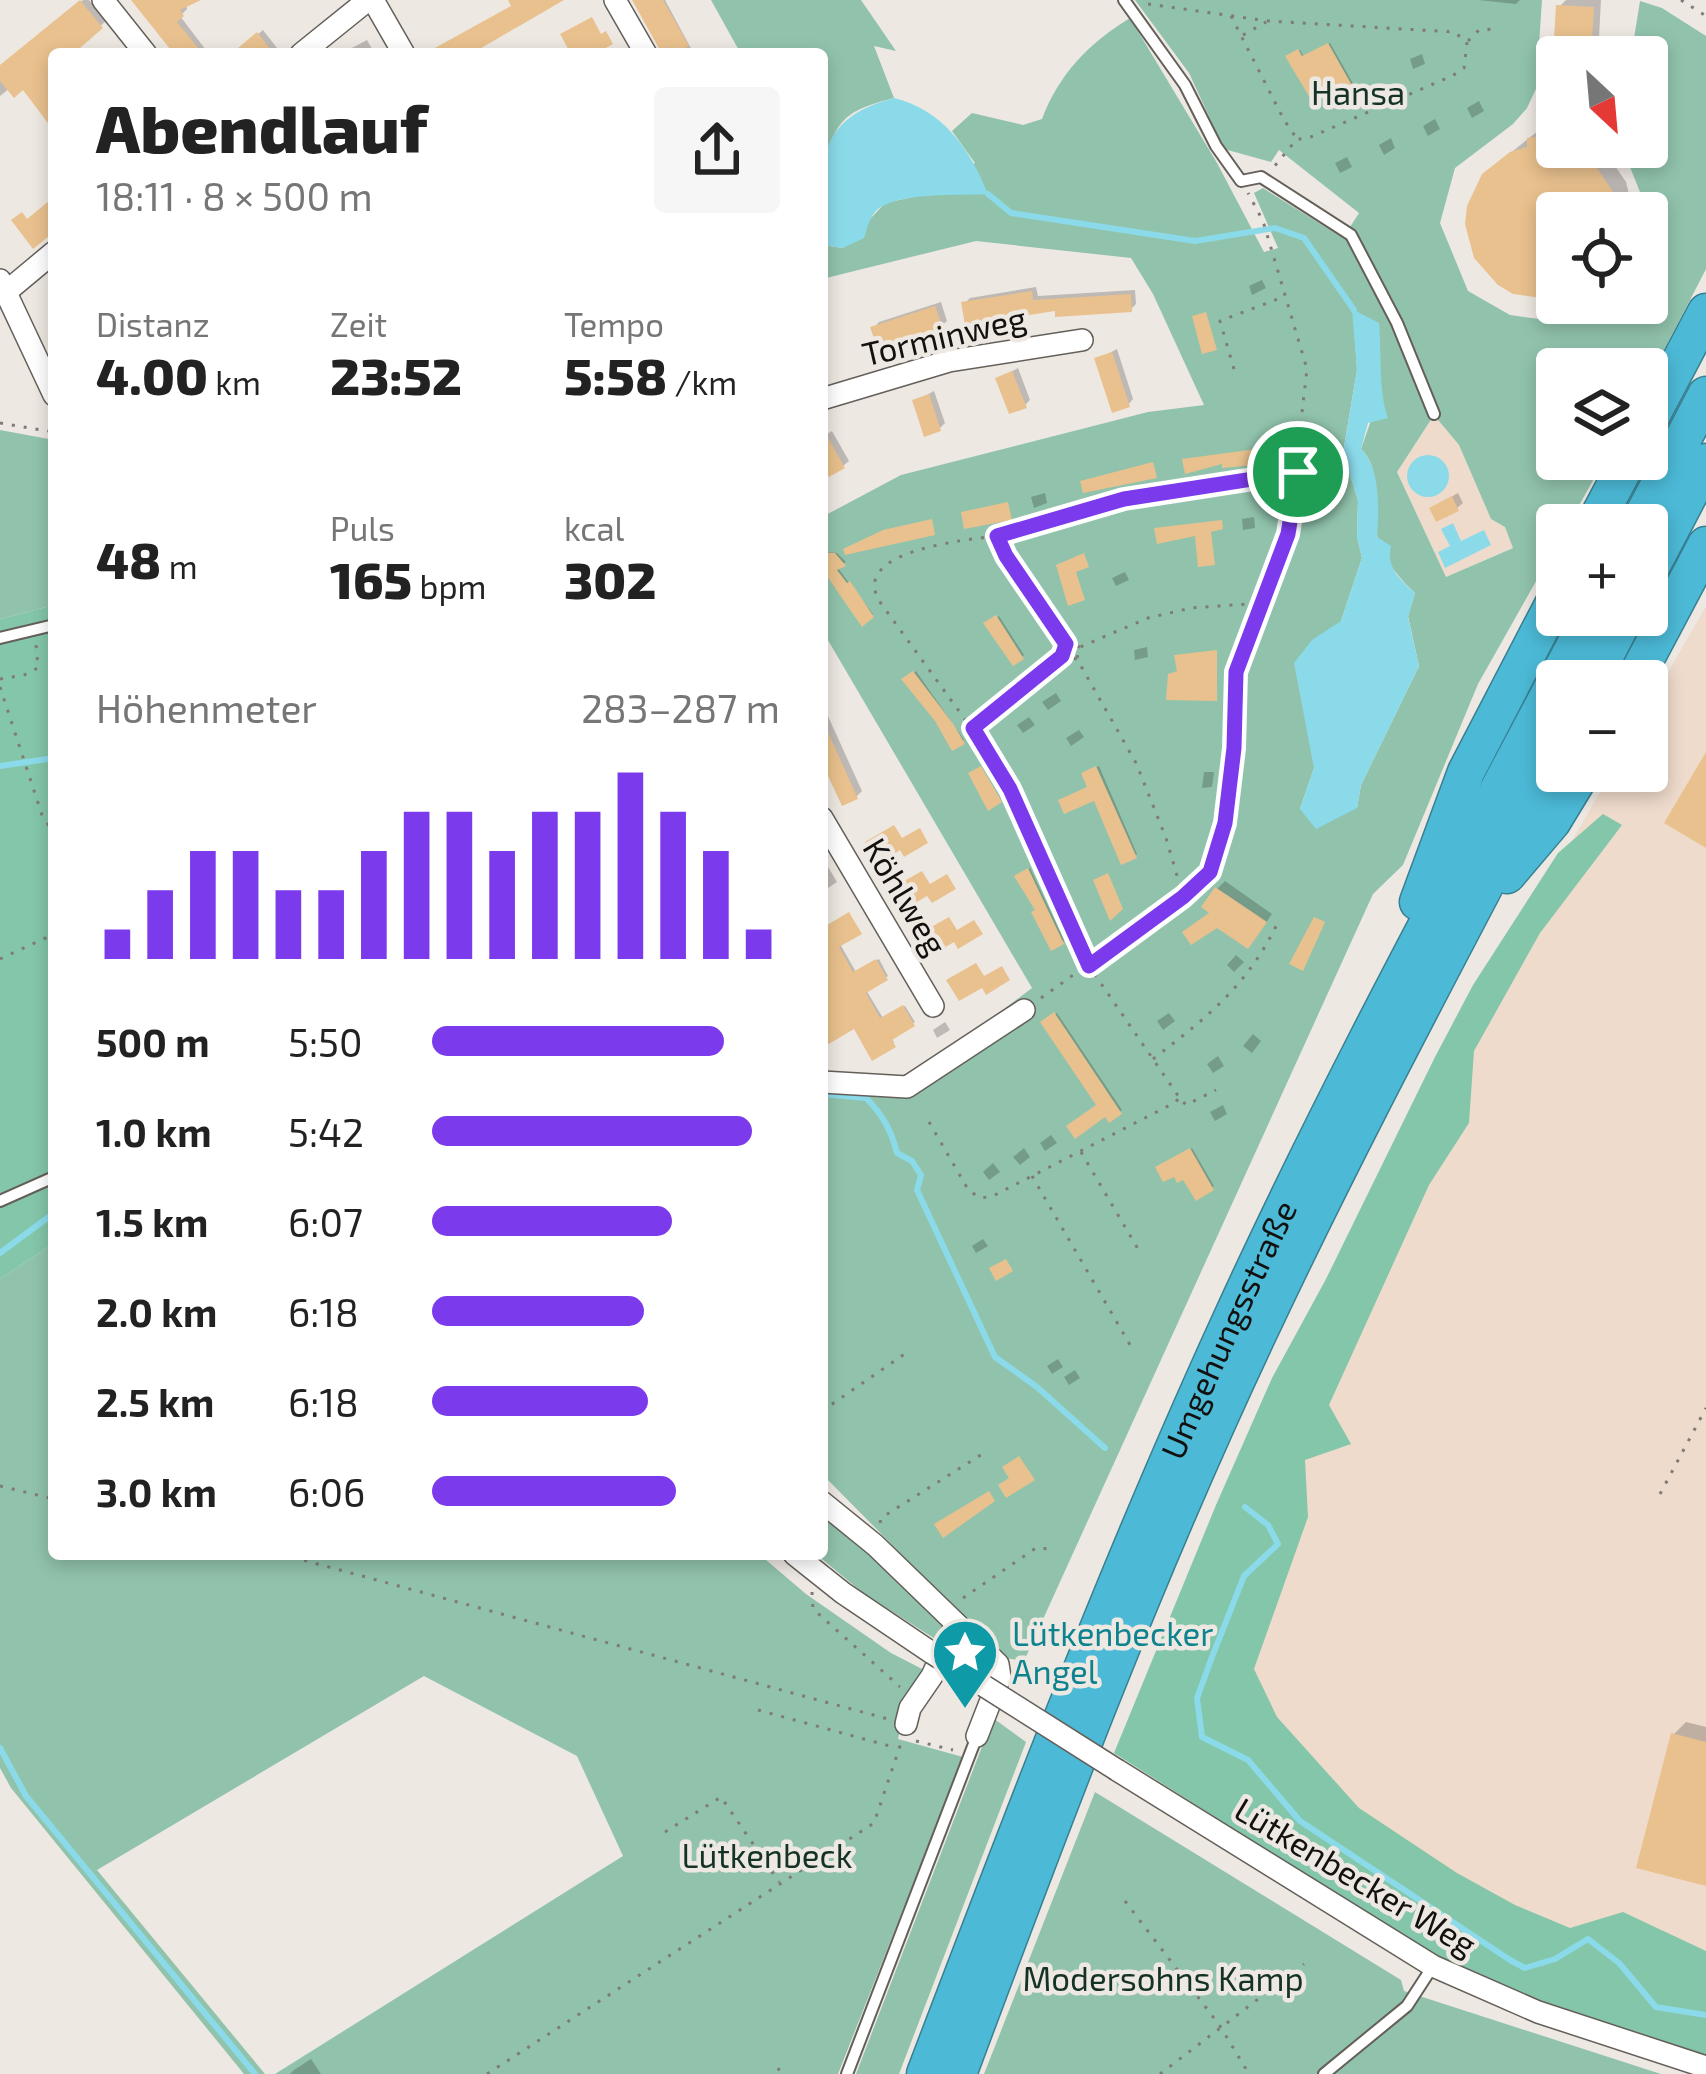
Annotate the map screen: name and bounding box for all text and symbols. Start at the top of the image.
north arrow [1536,36,1668,168]
map controls [1536,36,1668,792]
park label: Hansa [1311,72,1405,112]
text: Abendlauf [96,87,427,166]
button: share [654,87,780,213]
text: 18:11 · 8 × 500 m [96,172,373,219]
button: locate [1536,192,1668,324]
street label: Torminweg [858,297,1030,373]
text: Distanz [96,304,210,344]
text: Zeit [330,304,387,344]
text: Tempo [564,304,664,344]
text: 4.00 [96,344,208,405]
text: 23:52 [330,344,462,405]
text: 5:58 [564,344,667,405]
button: layers [1536,348,1668,480]
text: km [208,362,261,402]
text: /km [667,362,737,402]
pin [1247,421,1349,523]
icon: arrive [1265,439,1331,505]
button: + [1536,504,1668,636]
text: Puls [330,508,395,548]
text: kcal [564,508,624,548]
text: 48 [96,528,161,589]
text: m [161,546,198,586]
text: 165 [330,548,412,609]
text: 302 [564,548,656,609]
text: bpm [412,566,486,606]
button: − [1536,660,1668,792]
text: Höhenmeter [96,684,317,731]
text: 283–287 m [581,684,780,731]
street label: Köhlweg [855,830,957,962]
text: 500 m [96,1018,210,1065]
text: 5:50 [288,1018,363,1065]
text: 1.0 km [96,1108,212,1155]
text: 5:42 [288,1108,364,1155]
street label: Umgehungsstraße [1152,1193,1304,1465]
text: 1.5 km [96,1198,208,1245]
text: 6:07 [288,1198,363,1245]
text: 2.0 km [96,1288,217,1335]
text: 6:18 [288,1288,359,1335]
text: 2.5 km [96,1378,214,1425]
text: 6:18 [288,1378,359,1425]
text: 3.0 km [96,1468,217,1515]
text: 6:06 [288,1468,365,1515]
place label: Lütkenbecker Angel [1012,1613,1213,1691]
place icon: Lütkenbecker Angel [930,1617,1000,1711]
street label: Lütkenbecker Weg [1228,1788,1484,1964]
park label: Lütkenbeck [681,1835,853,1875]
park label: Modersohns Kamp [1022,1958,1304,1998]

